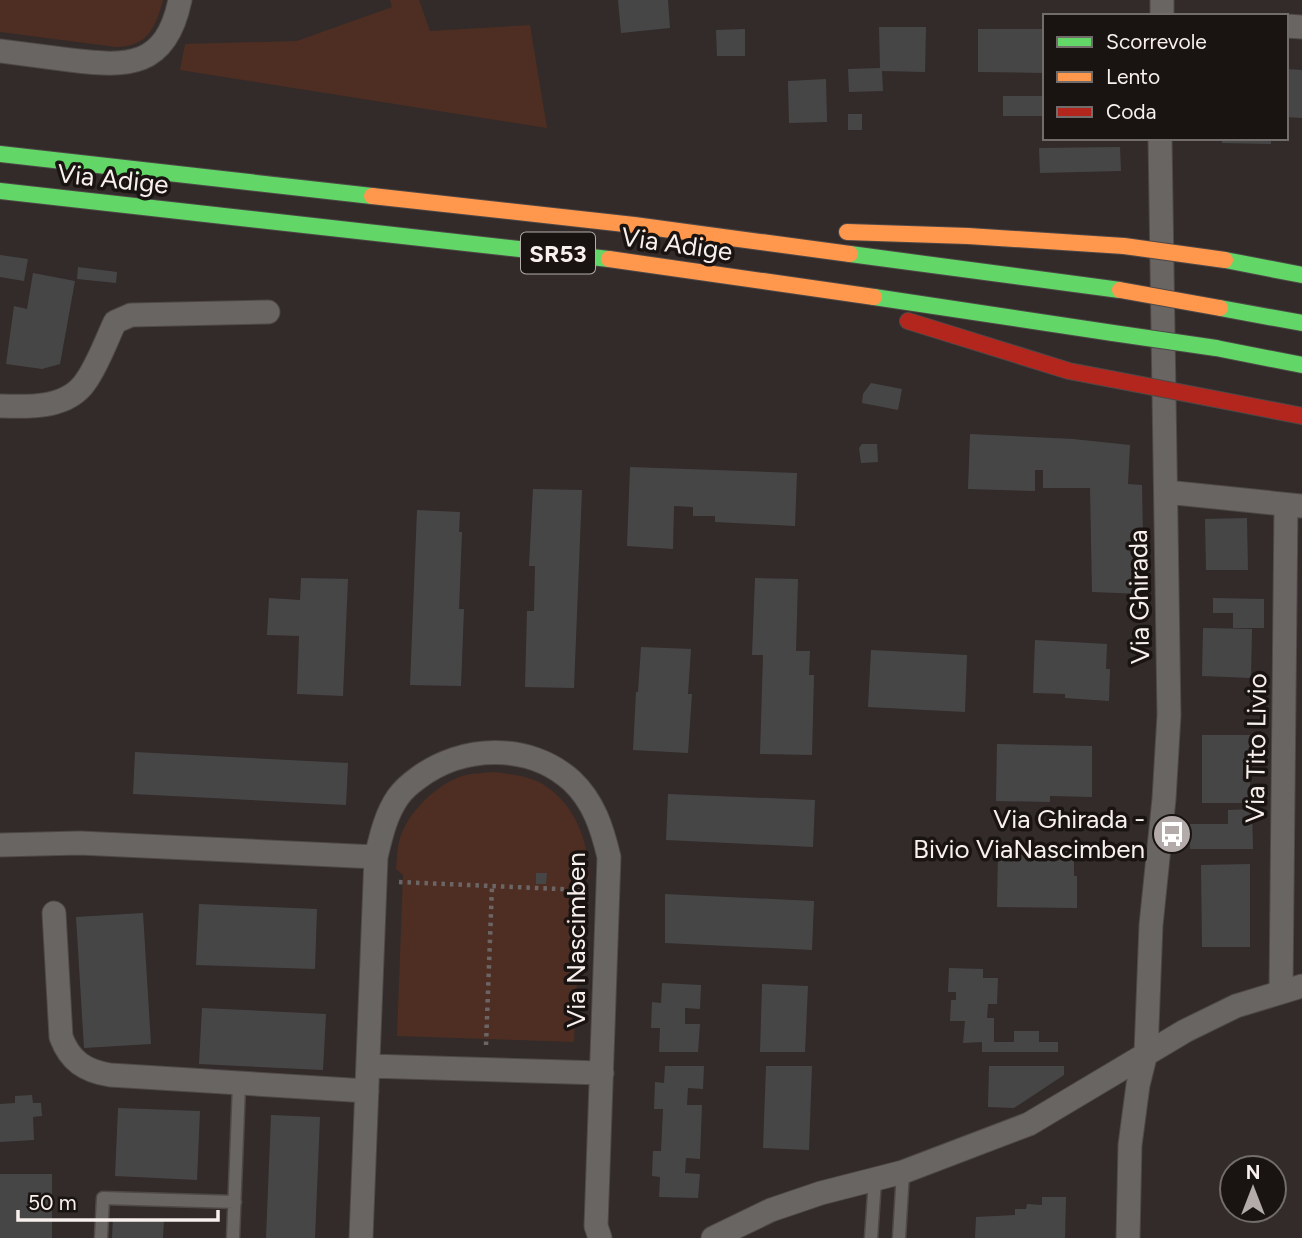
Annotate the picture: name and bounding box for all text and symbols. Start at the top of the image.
legend [1043,14,1288,140]
text: Scorrevole [1106,29,1207,54]
text: Lento [1106,64,1160,89]
text: Coda [1106,99,1156,124]
street label: Via Adige [56,157,170,201]
street label: Via Adige [619,220,735,268]
road number: SR53 [521,232,595,274]
street label: Via Ghirada [1122,529,1156,665]
street label: Via Tito Livio [1239,673,1273,823]
place label: Via Ghirada - Bivio ViaNascimben [913,803,1145,865]
bus stop icon: Via Ghirada - Bivio ViaNascimben [1151,813,1193,855]
street label: Via Nascimben [560,852,592,1028]
north arrow [1218,1154,1288,1224]
text: N [1246,1161,1260,1184]
scale bar [18,1178,217,1222]
text: 50 m [28,1190,77,1215]

